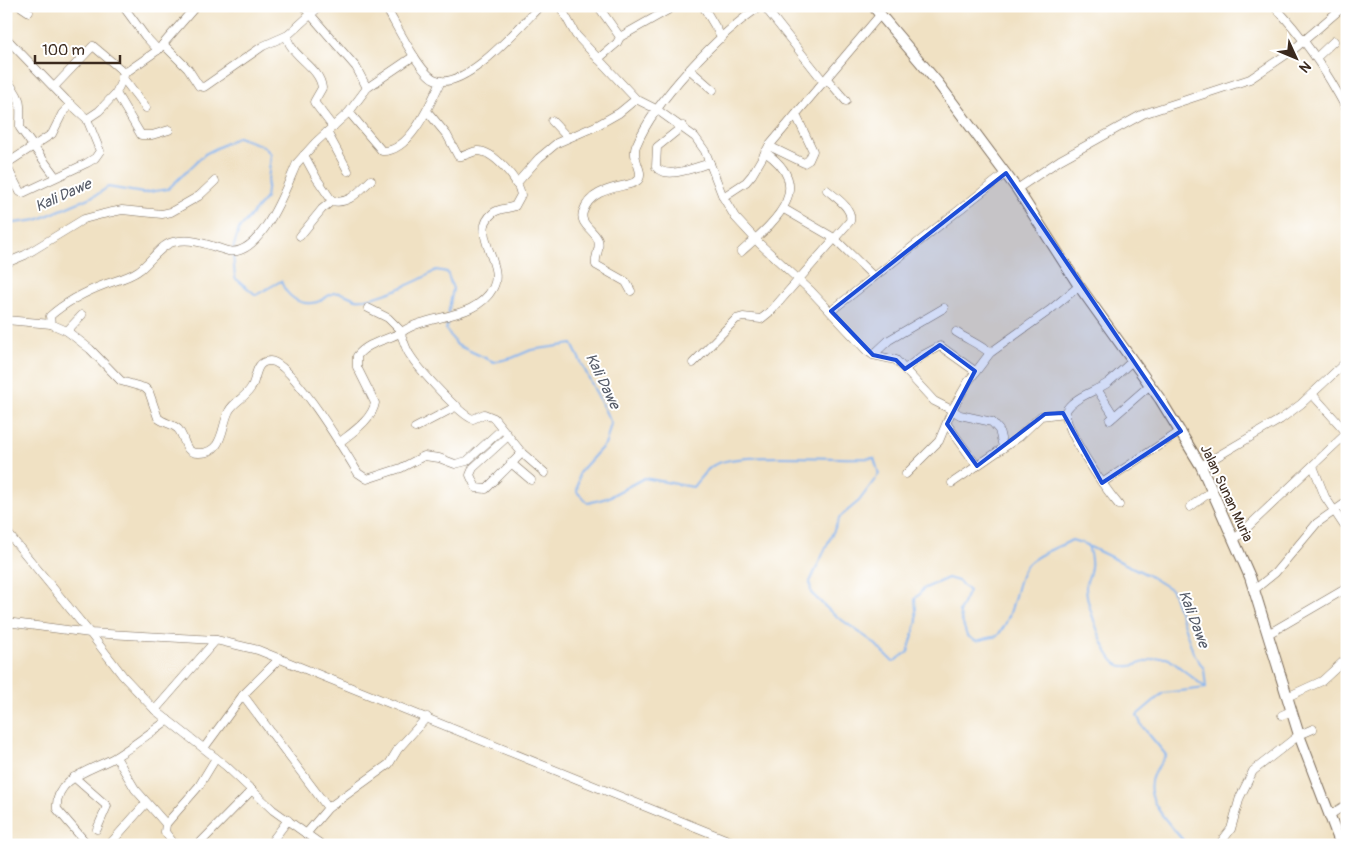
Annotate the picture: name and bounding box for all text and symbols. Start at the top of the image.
scale bar [35,32,120,64]
north arrow [1270,32,1320,82]
text: 100 m [42,41,85,60]
text: N [1296,57,1314,76]
water label: Kali Dawe [32,174,96,216]
water label: Kali Dawe [581,350,625,414]
street label: Jalan Sunan Muria [1197,442,1256,544]
water label: Kali Dawe [1174,588,1214,652]

